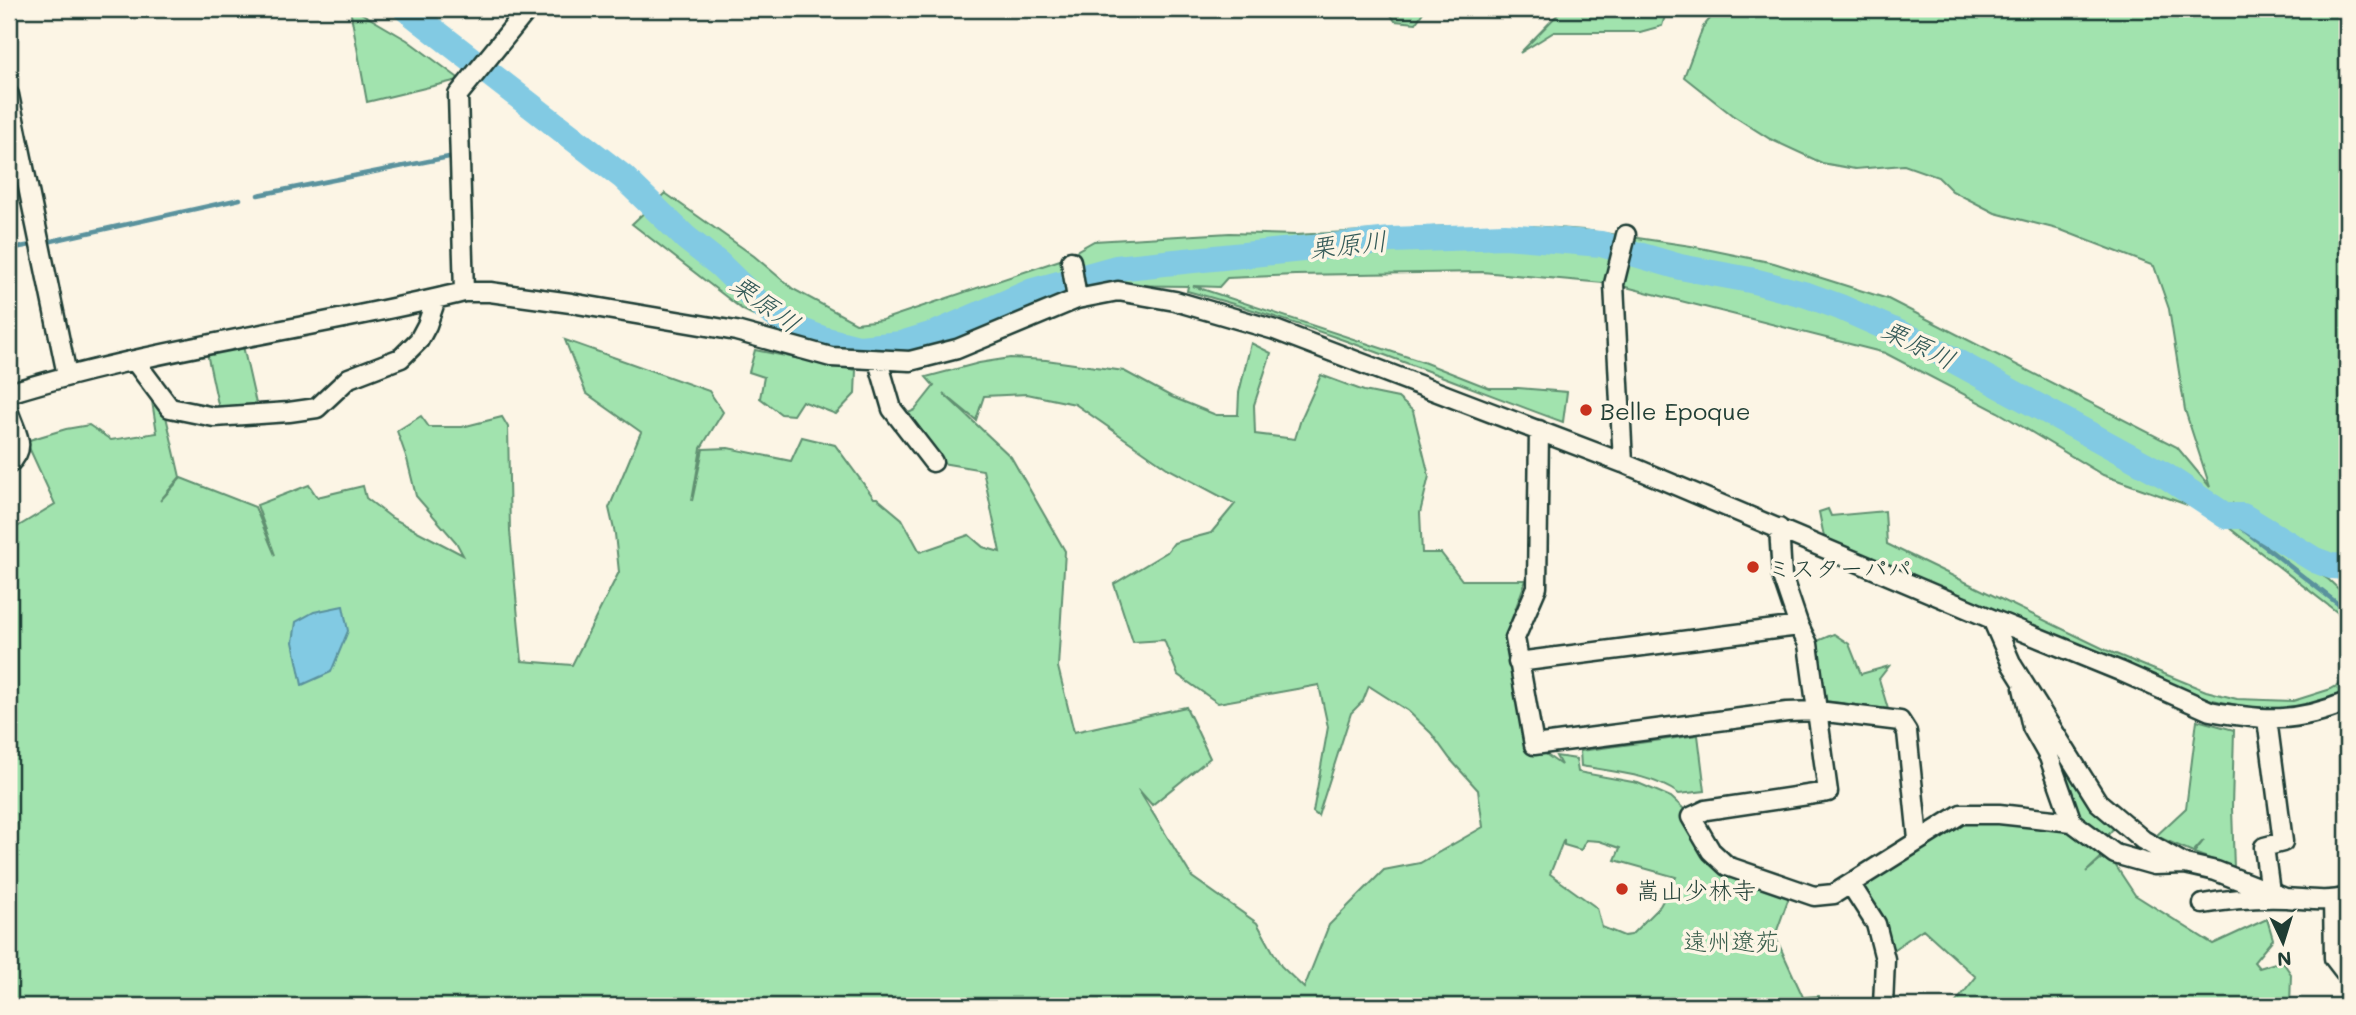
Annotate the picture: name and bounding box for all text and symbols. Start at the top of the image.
water label: 栗原川 [1307,223,1389,265]
water label: 栗原川 [724,266,808,340]
water label: 栗原川 [1876,312,1962,376]
place label: Belle Epoque [1600,395,1751,426]
marker: Belle Epoque [1578,402,1594,418]
place label: ミスターパパ [1767,552,1911,583]
marker: ミスターパパ [1745,559,1761,575]
place label: 嵩山少林寺 [1636,874,1756,905]
marker: 嵩山少林寺 [1614,881,1630,897]
north arrow [2248,906,2318,976]
park label: 遠州遼苑 [1683,925,1779,956]
text: N [2276,946,2292,972]

